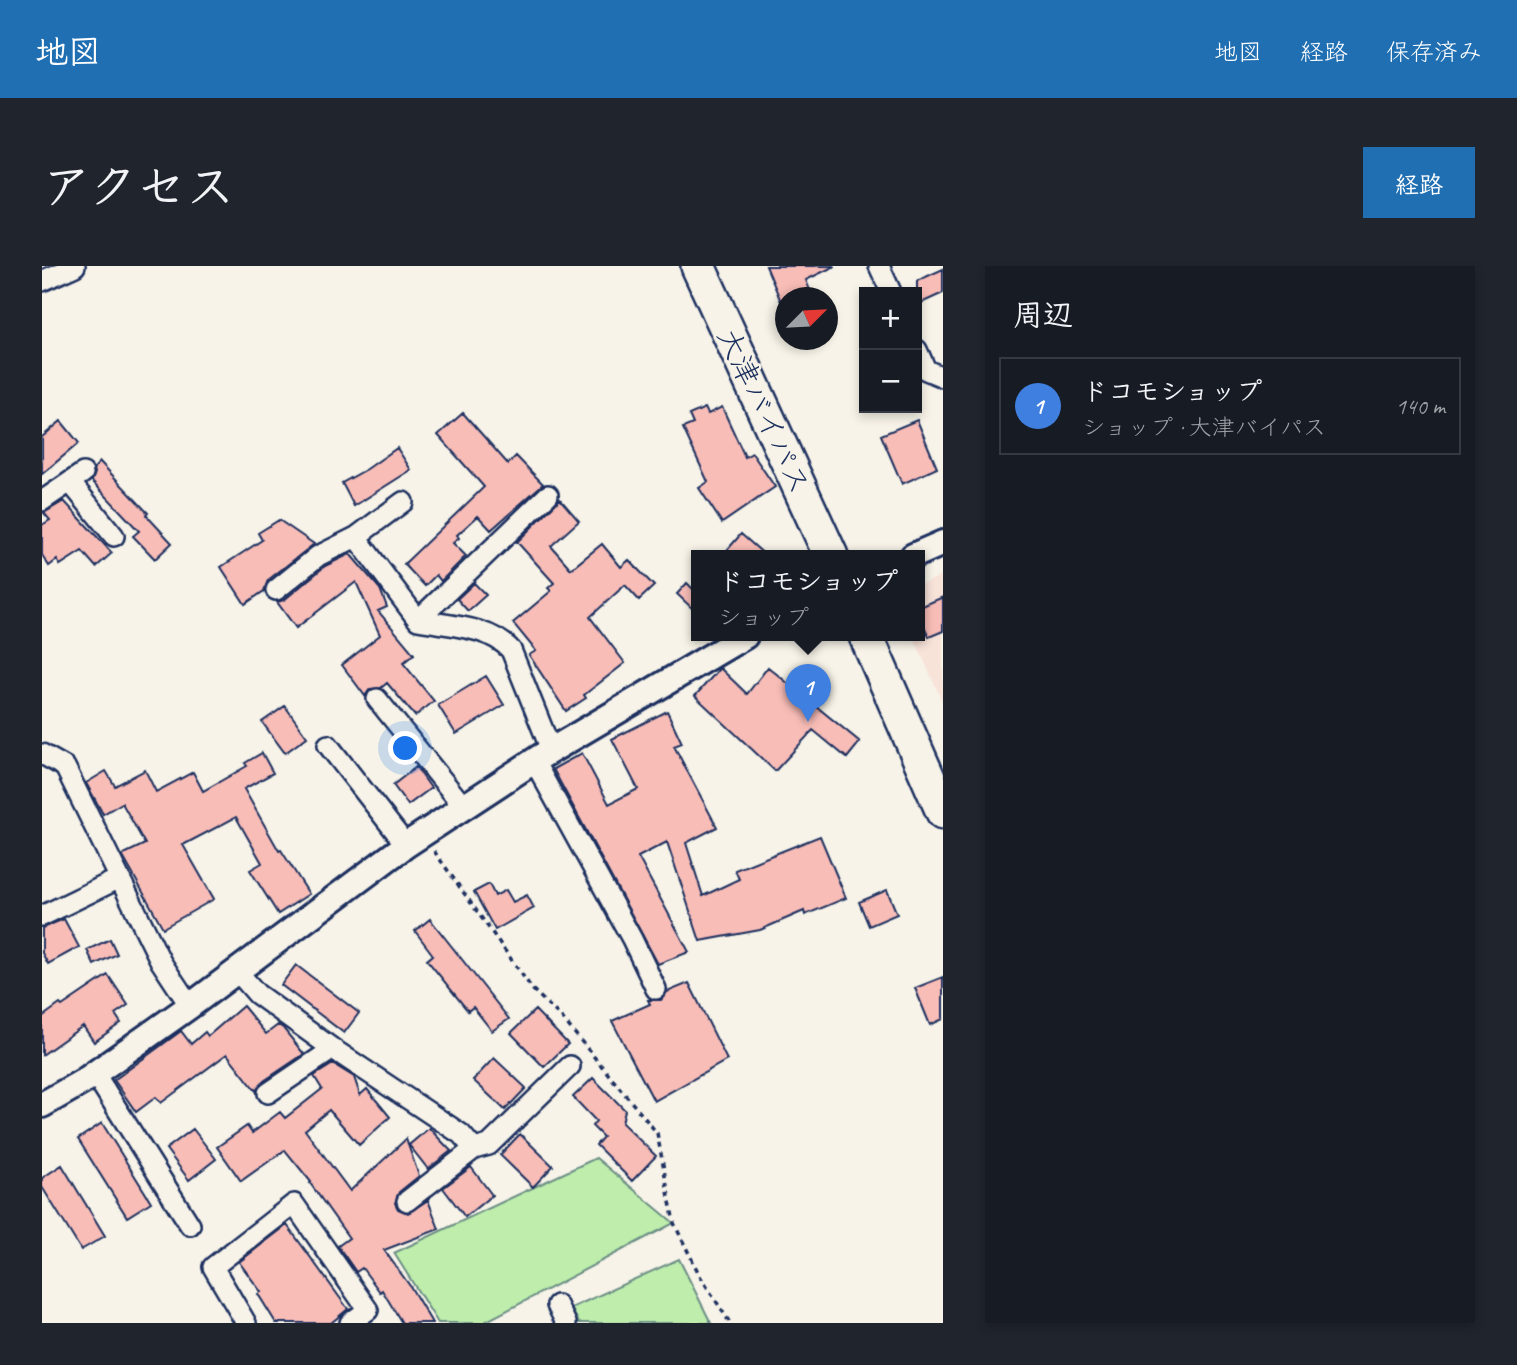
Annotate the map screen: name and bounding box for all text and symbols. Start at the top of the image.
text: 地図 [35,31,101,73]
text: 地図 [1214,37,1262,67]
text: 経路 [1300,37,1348,67]
text: 保存済み [1386,37,1482,67]
button: 経路 [1363,147,1475,218]
text: アクセス [42,156,235,218]
north arrow [775,287,838,350]
map controls [859,287,922,413]
button: + [859,287,922,350]
text: 周辺 [1013,296,1073,334]
street label: 大津バイパス [709,322,819,500]
button: − [859,350,922,413]
text: ドコモショップ [1082,375,1262,408]
text: 1 [1033,392,1043,421]
text: 140 m [1396,392,1445,421]
text: ショップ · 大津バイパス [1082,413,1326,442]
popup [691,550,925,641]
text: ドコモショップ [718,565,898,598]
text: ショップ [718,603,809,632]
pin: 1 [785,664,831,722]
your location [388,731,422,765]

